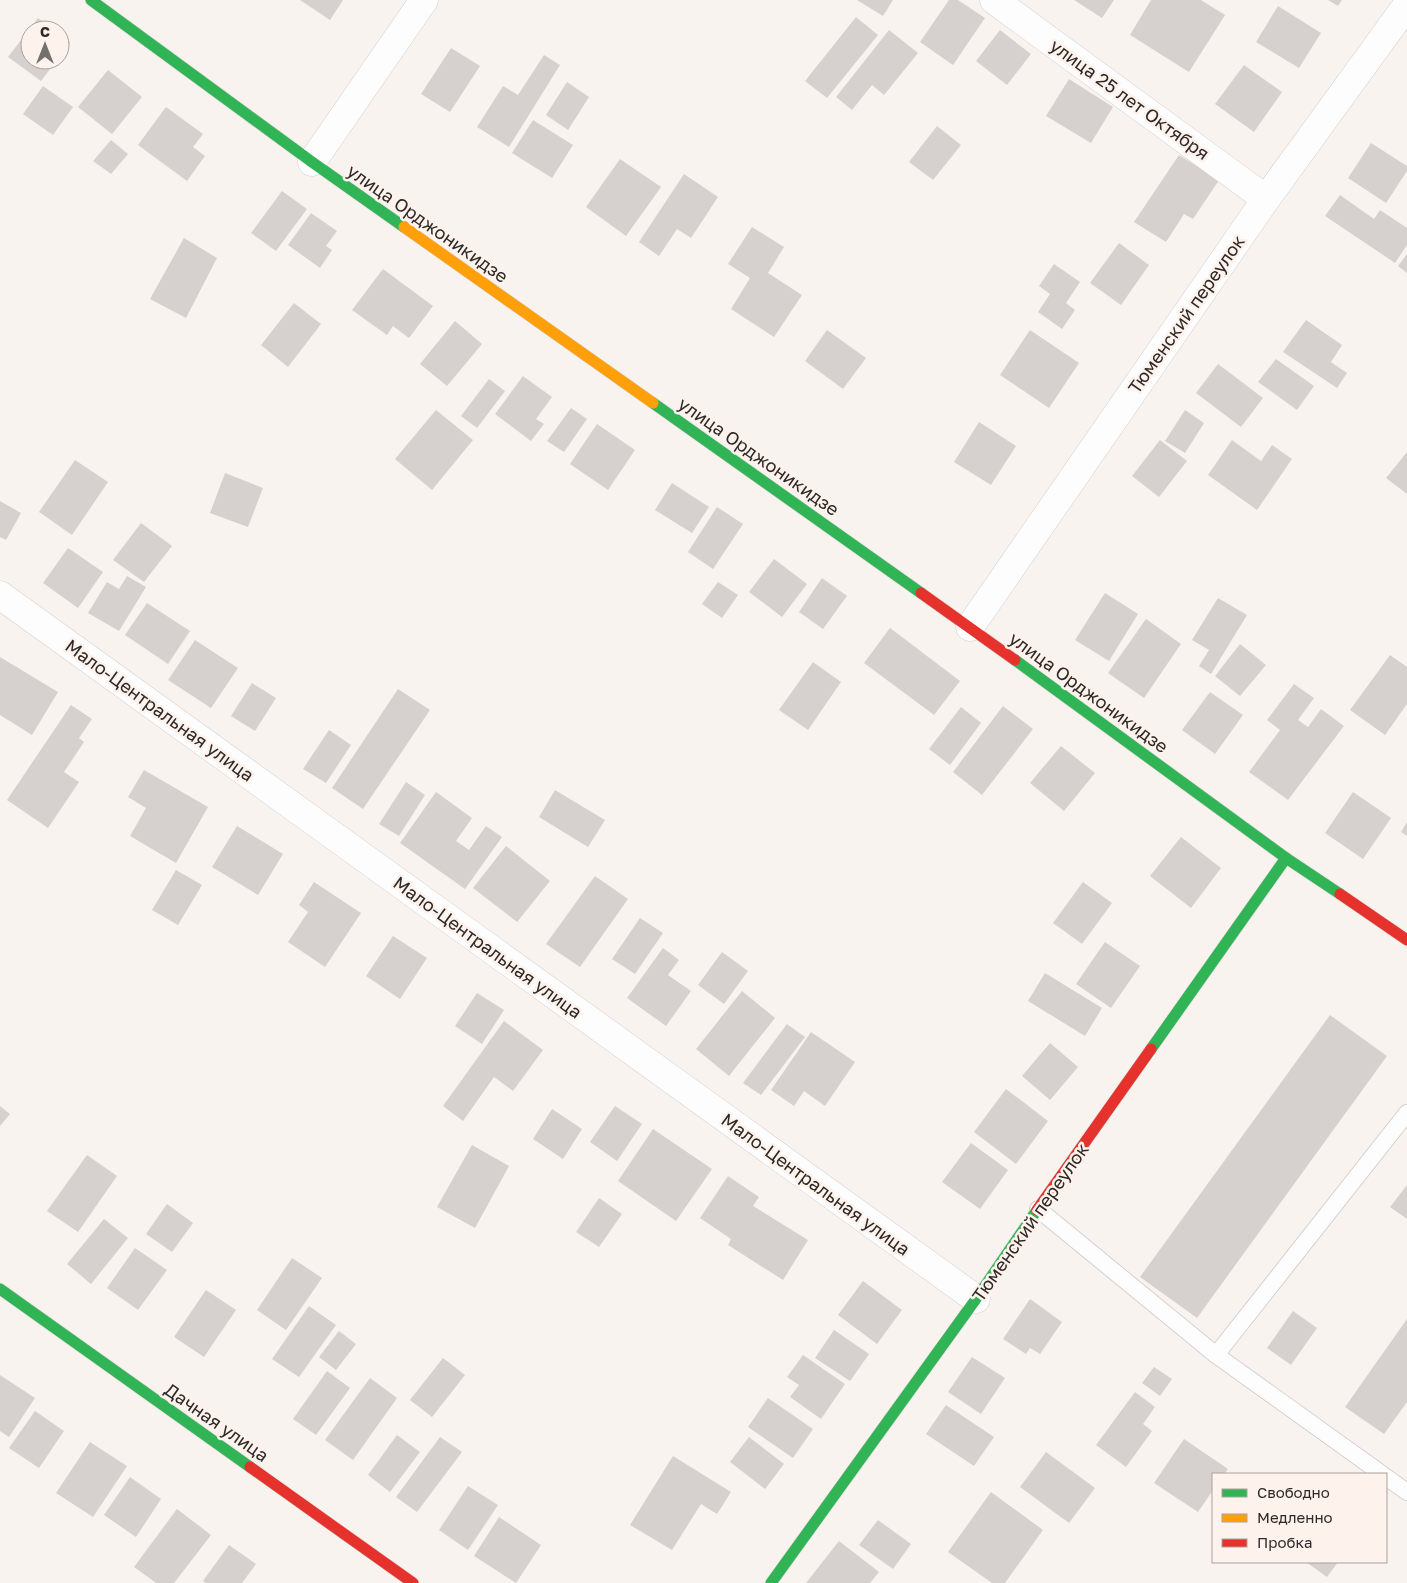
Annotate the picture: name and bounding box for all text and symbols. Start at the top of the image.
north arrow [20,20,70,70]
text: С [40,23,50,40]
street label: улица 25 лет Октября [1046,34,1214,164]
street label: улица Орджоникидзе [343,159,513,287]
street label: Тюменский переулок [1123,231,1249,397]
street label: улица Орджоникидзе [674,392,844,520]
street label: улица Орджоникидзе [1005,627,1173,757]
street label: Мало-Центральная улица [61,634,259,786]
street label: Мало-Центральная улица [389,871,587,1023]
street label: Мало-Центральная улица [717,1108,915,1260]
street label: Тюменский переулок [967,1139,1093,1305]
street label: Дачная улица [161,1378,273,1466]
legend [1212,1473,1387,1563]
text: Свободно [1257,1483,1330,1501]
text: Медленно [1257,1508,1333,1526]
text: Пробка [1257,1533,1312,1551]

